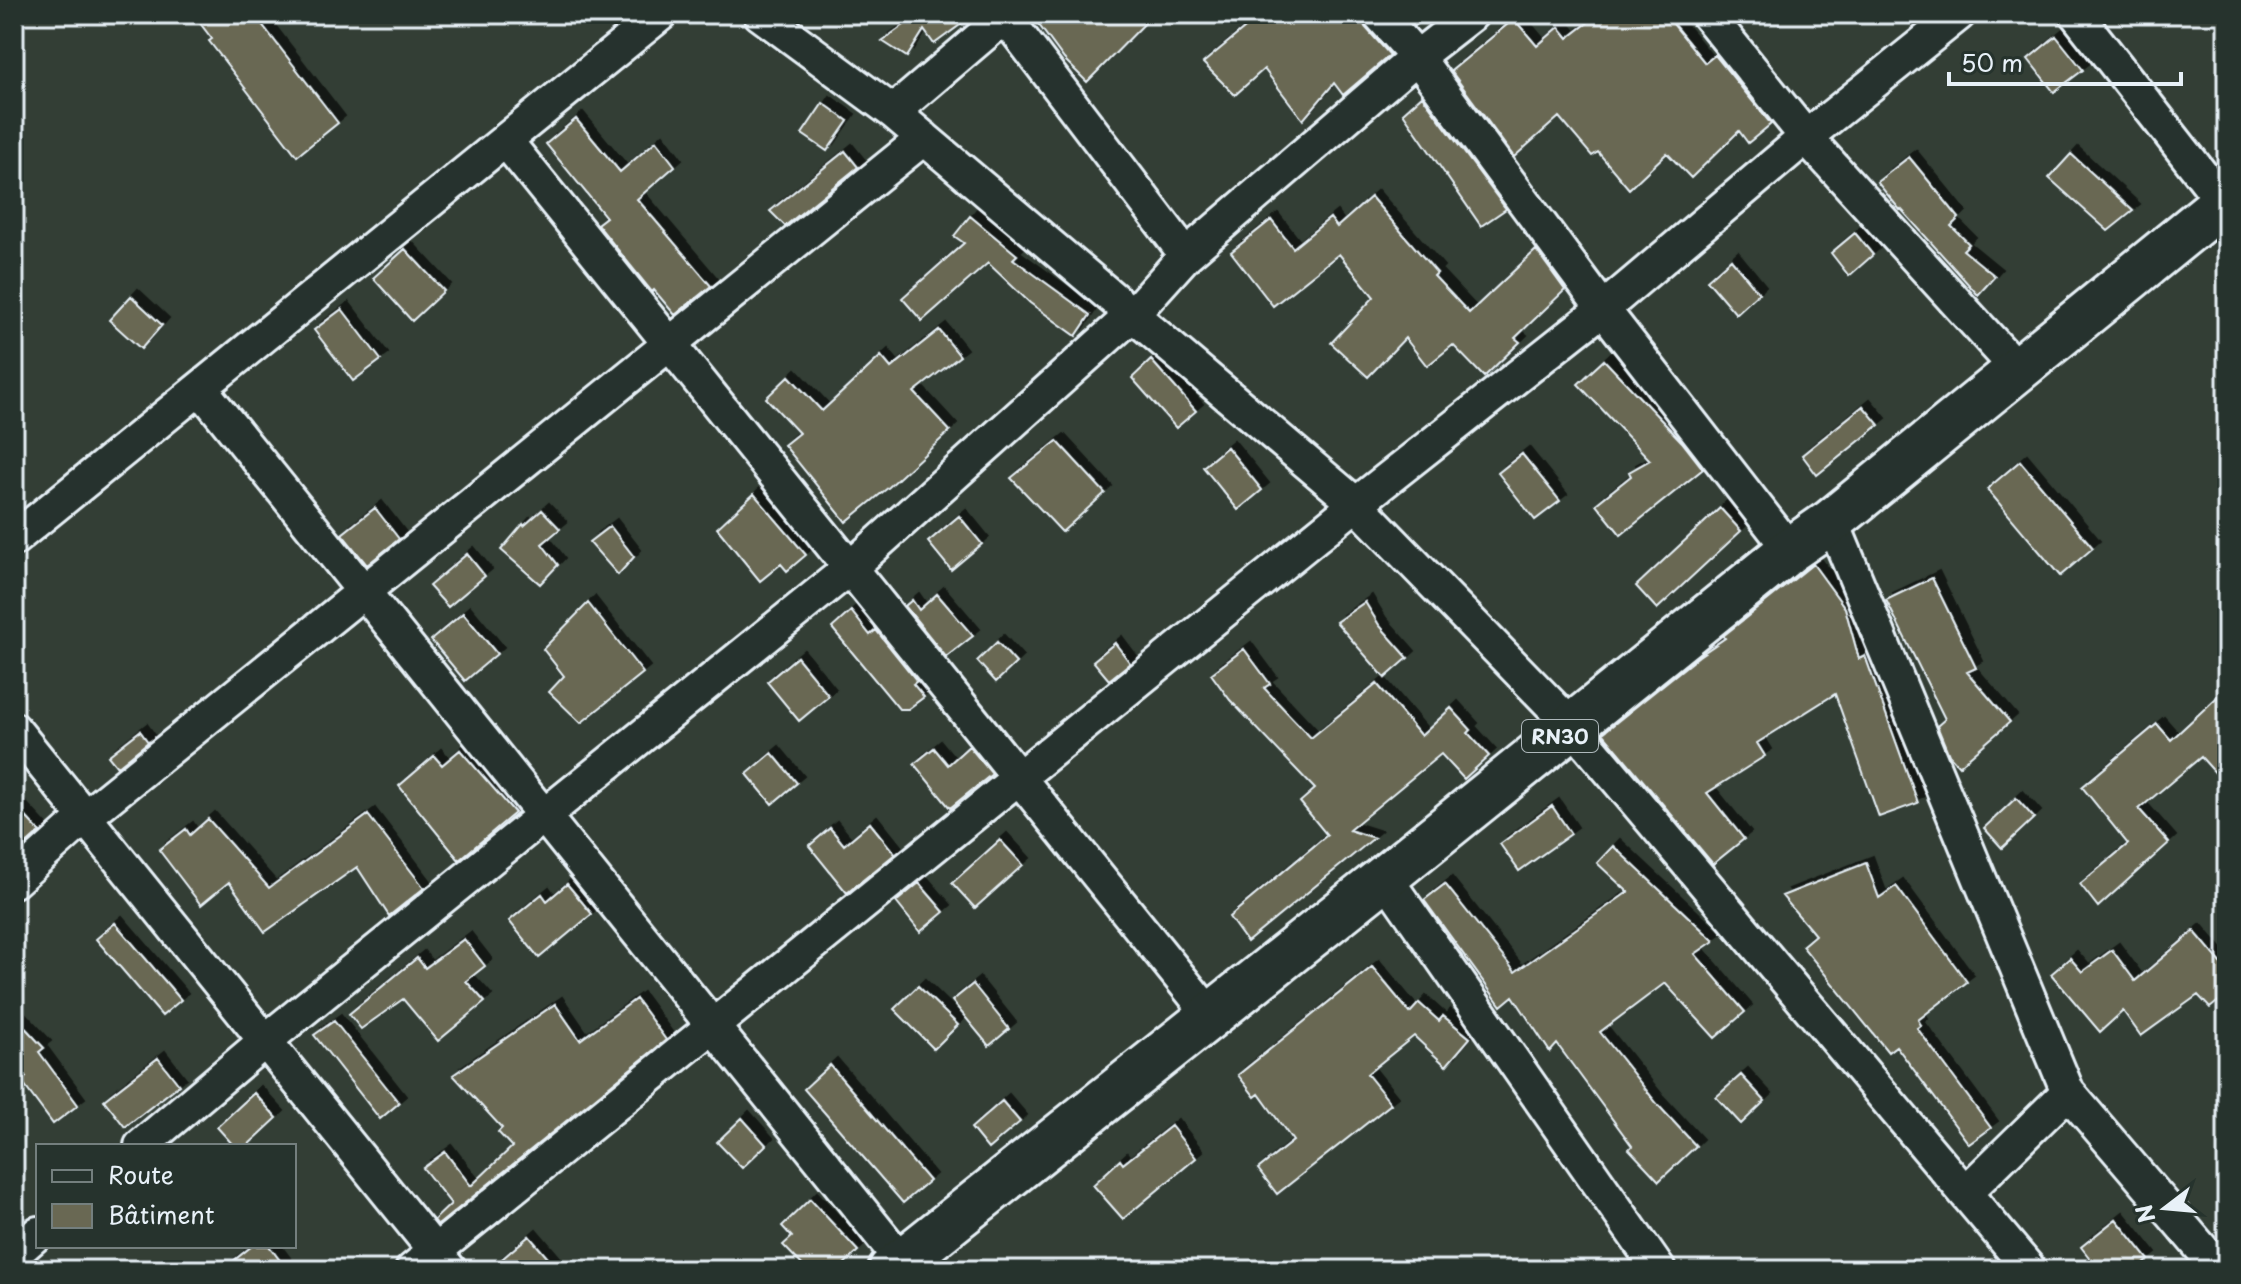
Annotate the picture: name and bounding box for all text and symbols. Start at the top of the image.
scale bar [1949,36,2181,86]
text: 50 m [1961,44,2023,80]
road number: RN30 [1522,720,1598,752]
legend [36,1144,296,1248]
text: Route [108,1156,174,1192]
north arrow [2125,1168,2205,1248]
text: Bâtiment [108,1196,215,1232]
text: N [2126,1201,2163,1227]

